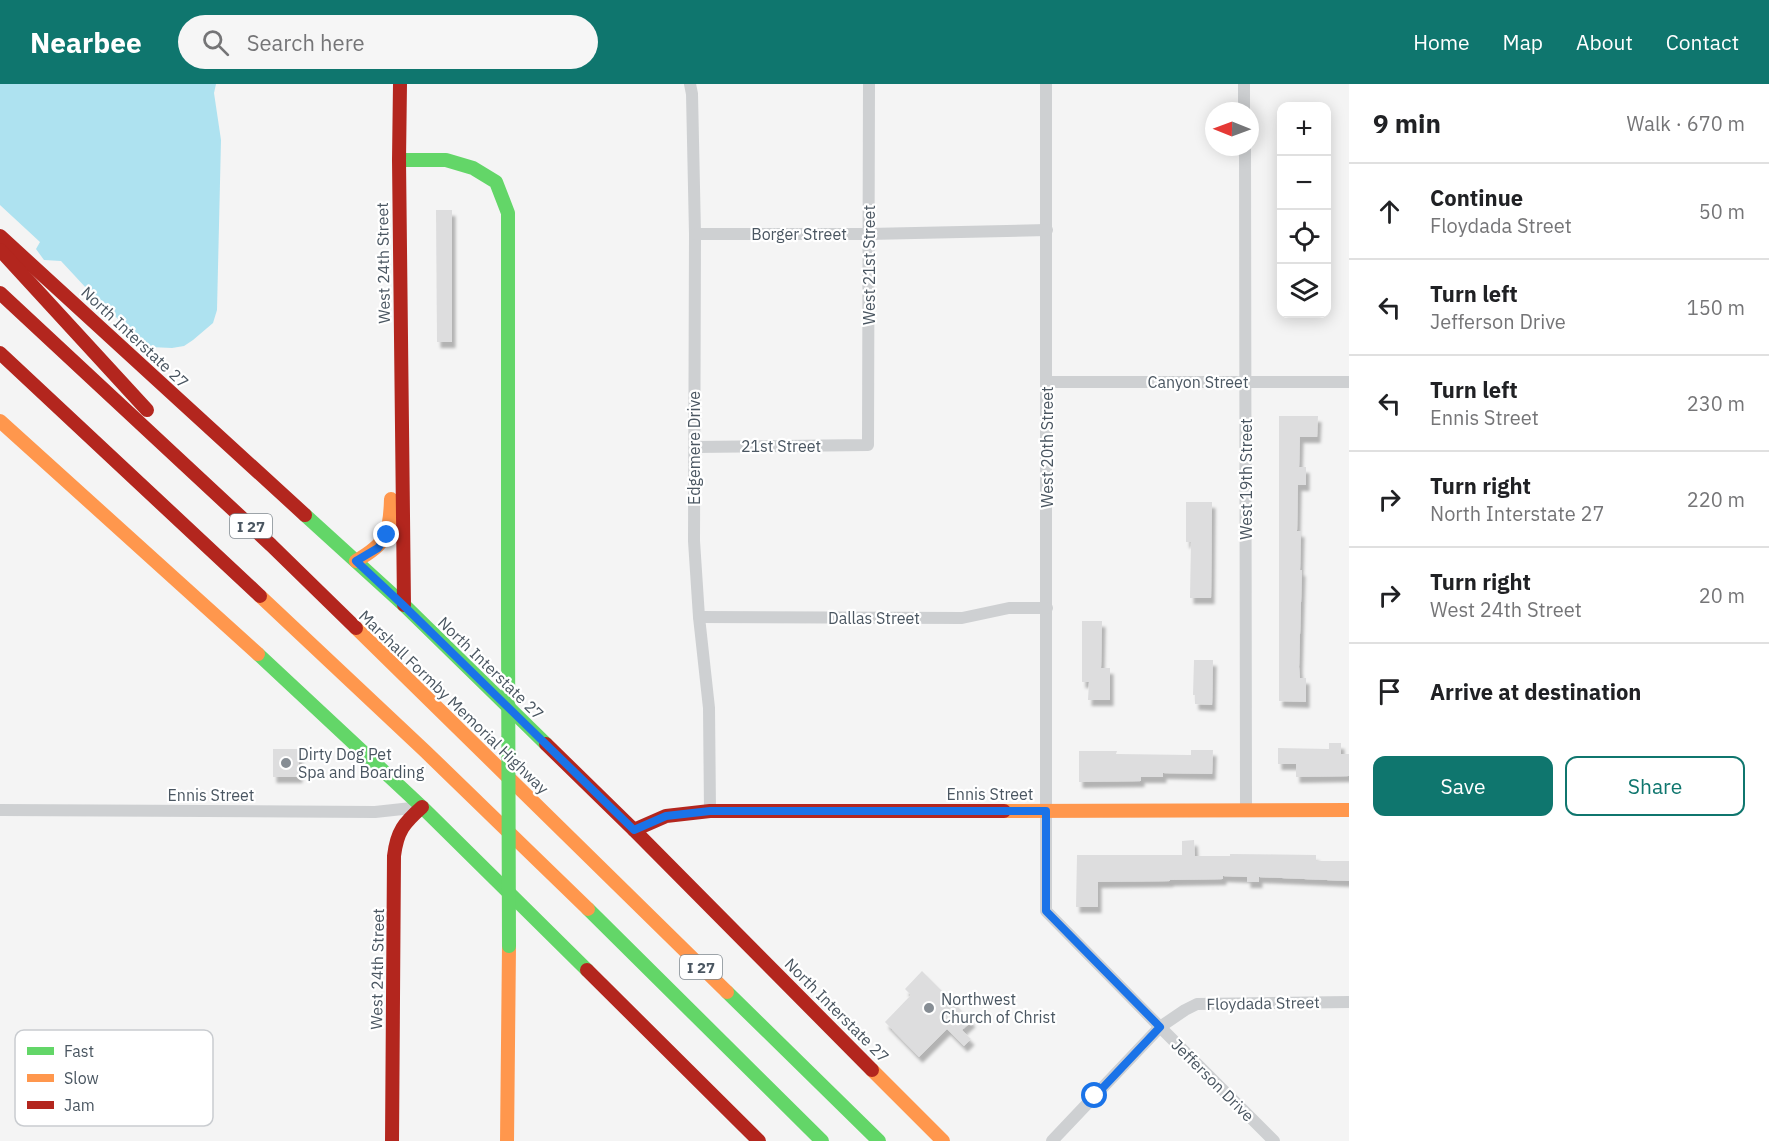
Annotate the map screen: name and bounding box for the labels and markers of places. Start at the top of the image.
place label: Dirty Dog Pet Spa and Boarding [298,744,425,782]
marker: Dirty Dog Pet Spa and Boarding [279,756,293,770]
place label: Northwest Church of Christ [941,989,1056,1027]
marker: Northwest Church of Christ [922,1001,936,1015]

